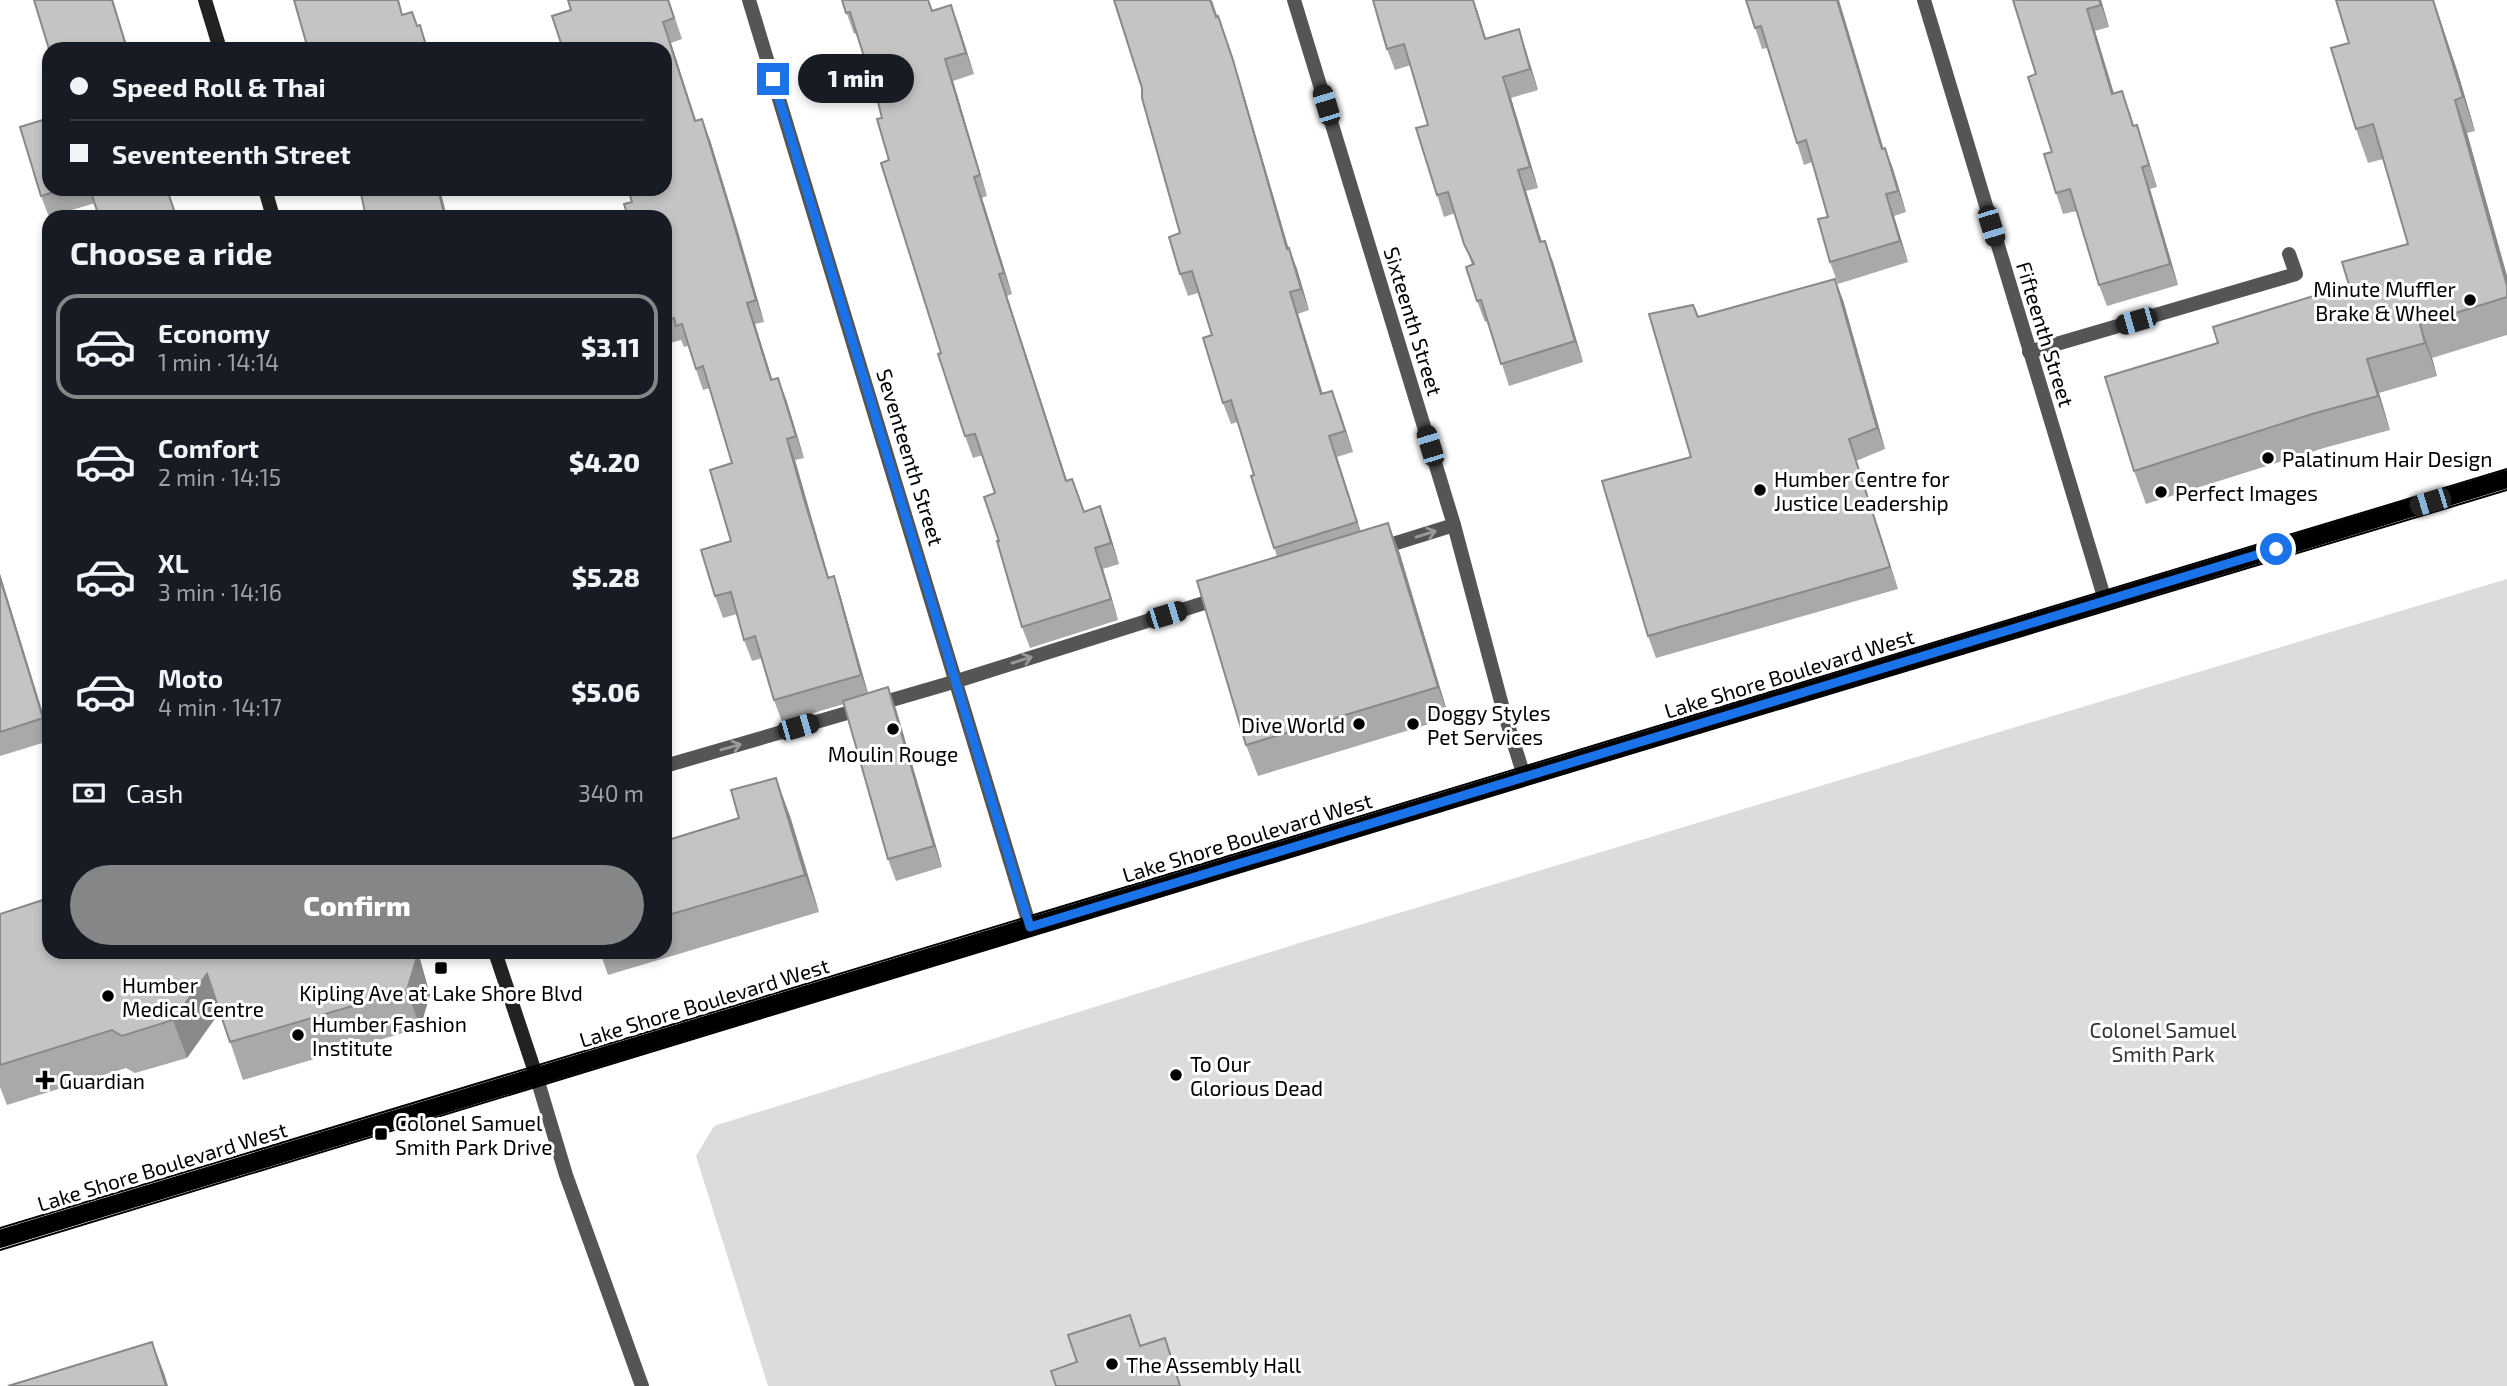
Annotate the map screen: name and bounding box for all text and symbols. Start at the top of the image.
callout: 1 min [798,55,913,104]
route end [757,63,789,95]
text: 1 min [828,64,884,92]
text: Speed Roll & Thai [112,71,326,102]
car [1310,82,1343,128]
text: Seventeenth Street [112,138,351,169]
car [1975,203,2008,249]
text: Choose a ride [70,233,273,271]
street label: Sixteenth Street [1380,244,1448,398]
street label: Fifteenth Street [2012,258,2080,410]
place label: Minute Muffler Brake & Wheel [2313,276,2457,325]
marker: Minute Muffler Brake & Wheel [2462,292,2478,308]
car [2113,305,2160,337]
icon: car [74,315,137,378]
text: Economy [158,317,270,348]
text: $3.11 [581,331,640,362]
text: 1 min · 14:14 [158,348,279,376]
street label: Seventeenth Street [872,366,950,548]
car [1414,423,1447,469]
icon: car [74,430,137,493]
text: Comfort [158,432,259,463]
text: $4.20 [569,446,640,477]
place label: Palatinum Hair Design [2282,446,2493,471]
marker: Palatinum Hair Design [2260,450,2276,466]
text: 2 min · 14:15 [158,463,281,491]
place label: Humber Centre for Justice Leadership [1774,466,1950,515]
place label: Perfect Images [2175,480,2318,505]
marker: Humber Centre for Justice Leadership [1752,482,1768,498]
marker: Perfect Images [2153,484,2169,500]
car [2407,486,2454,518]
one-way arrow [1415,526,1437,539]
route start [2260,533,2292,565]
icon: car [74,545,137,608]
text: XL [158,547,189,578]
text: $5.28 [572,561,640,592]
text: 3 min · 14:16 [158,578,282,606]
car [1143,599,1190,631]
street label: Lake Shore Boulevard West [1661,623,1917,723]
one-way arrow [1011,653,1033,666]
icon: car [74,660,137,723]
text: Moto [158,662,223,693]
text: $5.06 [571,676,640,707]
text: 4 min · 14:17 [158,693,282,721]
place label: Doggy Styles Pet Services [1427,700,1551,749]
car [775,711,822,743]
place label: Dive World [1241,712,1345,737]
marker: Dive World [1351,716,1367,732]
marker: Doggy Styles Pet Services [1405,716,1421,732]
marker: Moulin Rouge [885,721,901,737]
one-way arrow [719,739,741,752]
place label: Moulin Rouge [828,741,958,766]
icon: cash [70,774,108,812]
text: Cash [126,777,183,808]
text: 340 m [578,779,644,807]
street label: Lake Shore Boulevard West [1119,787,1375,887]
button: Confirm [70,865,644,945]
street label: Lake Shore Boulevard West [576,952,832,1052]
marker: Kipling Ave at Lake Shore Blvd [433,960,449,976]
place label: Humber Medical Centre [122,972,264,1021]
place label: Kipling Ave at Lake Shore Blvd [299,980,583,1005]
marker: Humber Medical Centre [100,988,116,1004]
place label: Humber Fashion Institute [312,1011,467,1060]
park label: Colonel Samuel Smith Park [2089,1017,2237,1066]
marker: Humber Fashion Institute [290,1027,306,1043]
place label: To Our Glorious Dead [1190,1051,1323,1100]
marker: To Our Glorious Dead [1168,1067,1184,1083]
place label: Guardian [59,1068,145,1093]
marker: Guardian [37,1072,53,1088]
place label: Colonel Samuel Smith Park Drive [395,1110,553,1159]
street label: Lake Shore Boulevard West [34,1116,290,1216]
marker: Colonel Samuel Smith Park Drive [373,1126,389,1142]
place label: The Assembly Hall [1126,1352,1302,1377]
marker: The Assembly Hall [1104,1356,1120,1372]

